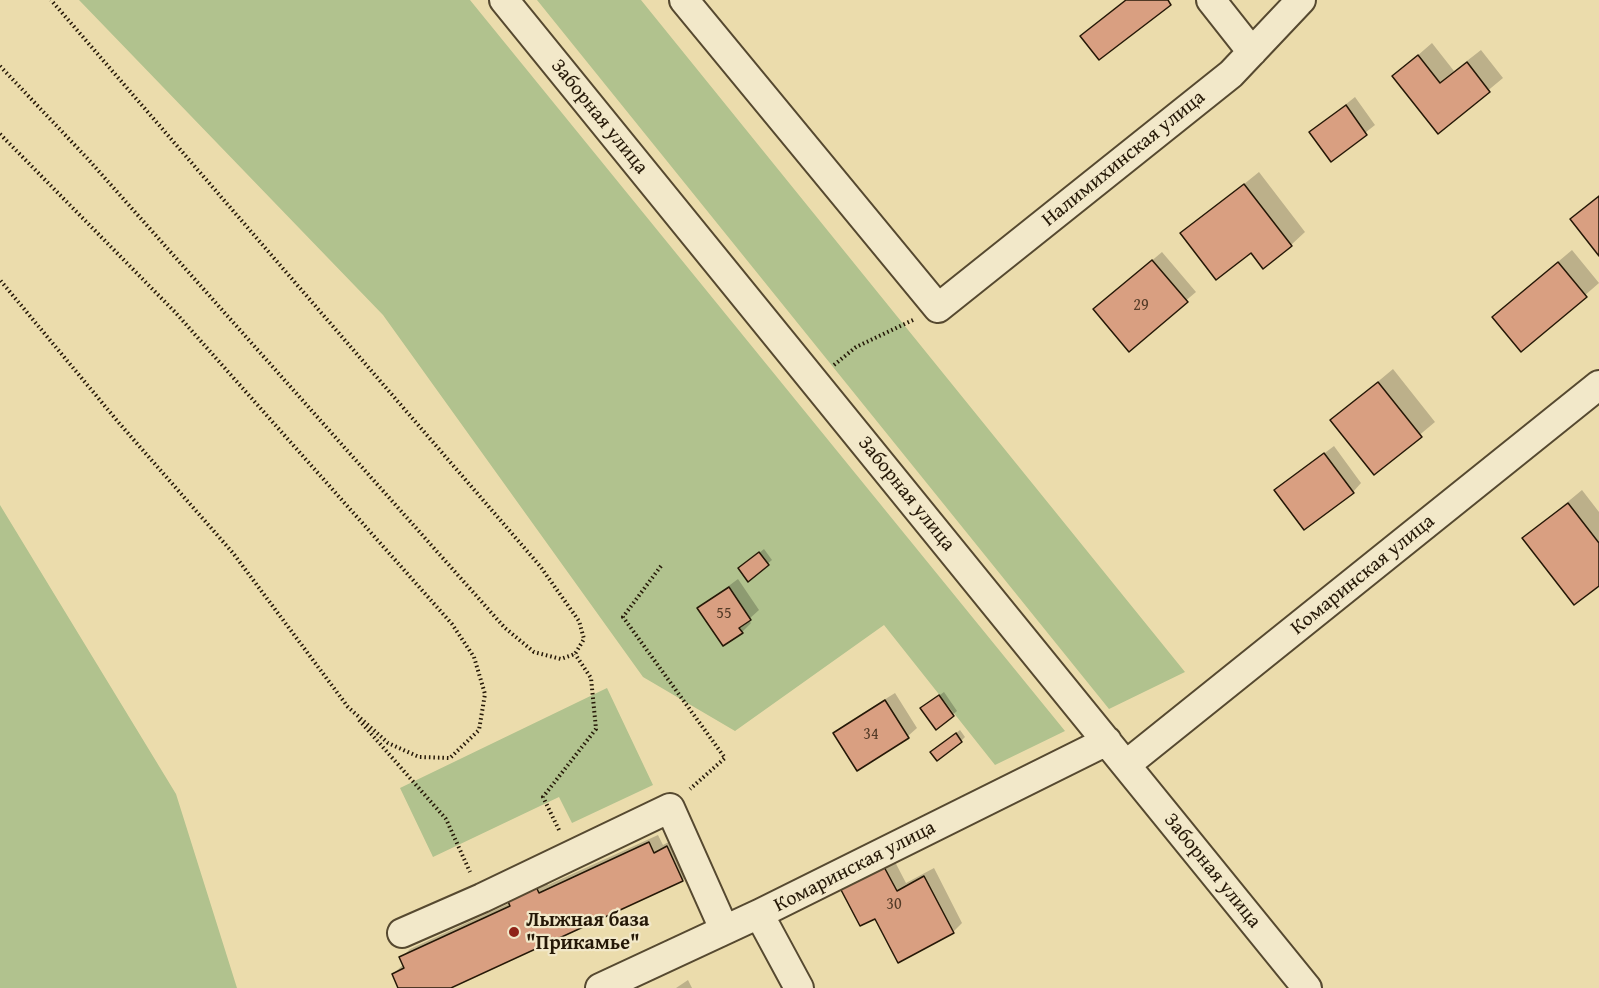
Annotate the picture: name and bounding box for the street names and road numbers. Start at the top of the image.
street label: Заборная улица [545,55,653,179]
street label: Налимихинская улица [1038,86,1210,232]
street label: Заборная улица [852,432,960,556]
street label: Комаринская улица [1286,510,1440,640]
street label: Заборная улица [1158,809,1266,933]
street label: Комаринская улица [770,816,940,918]

